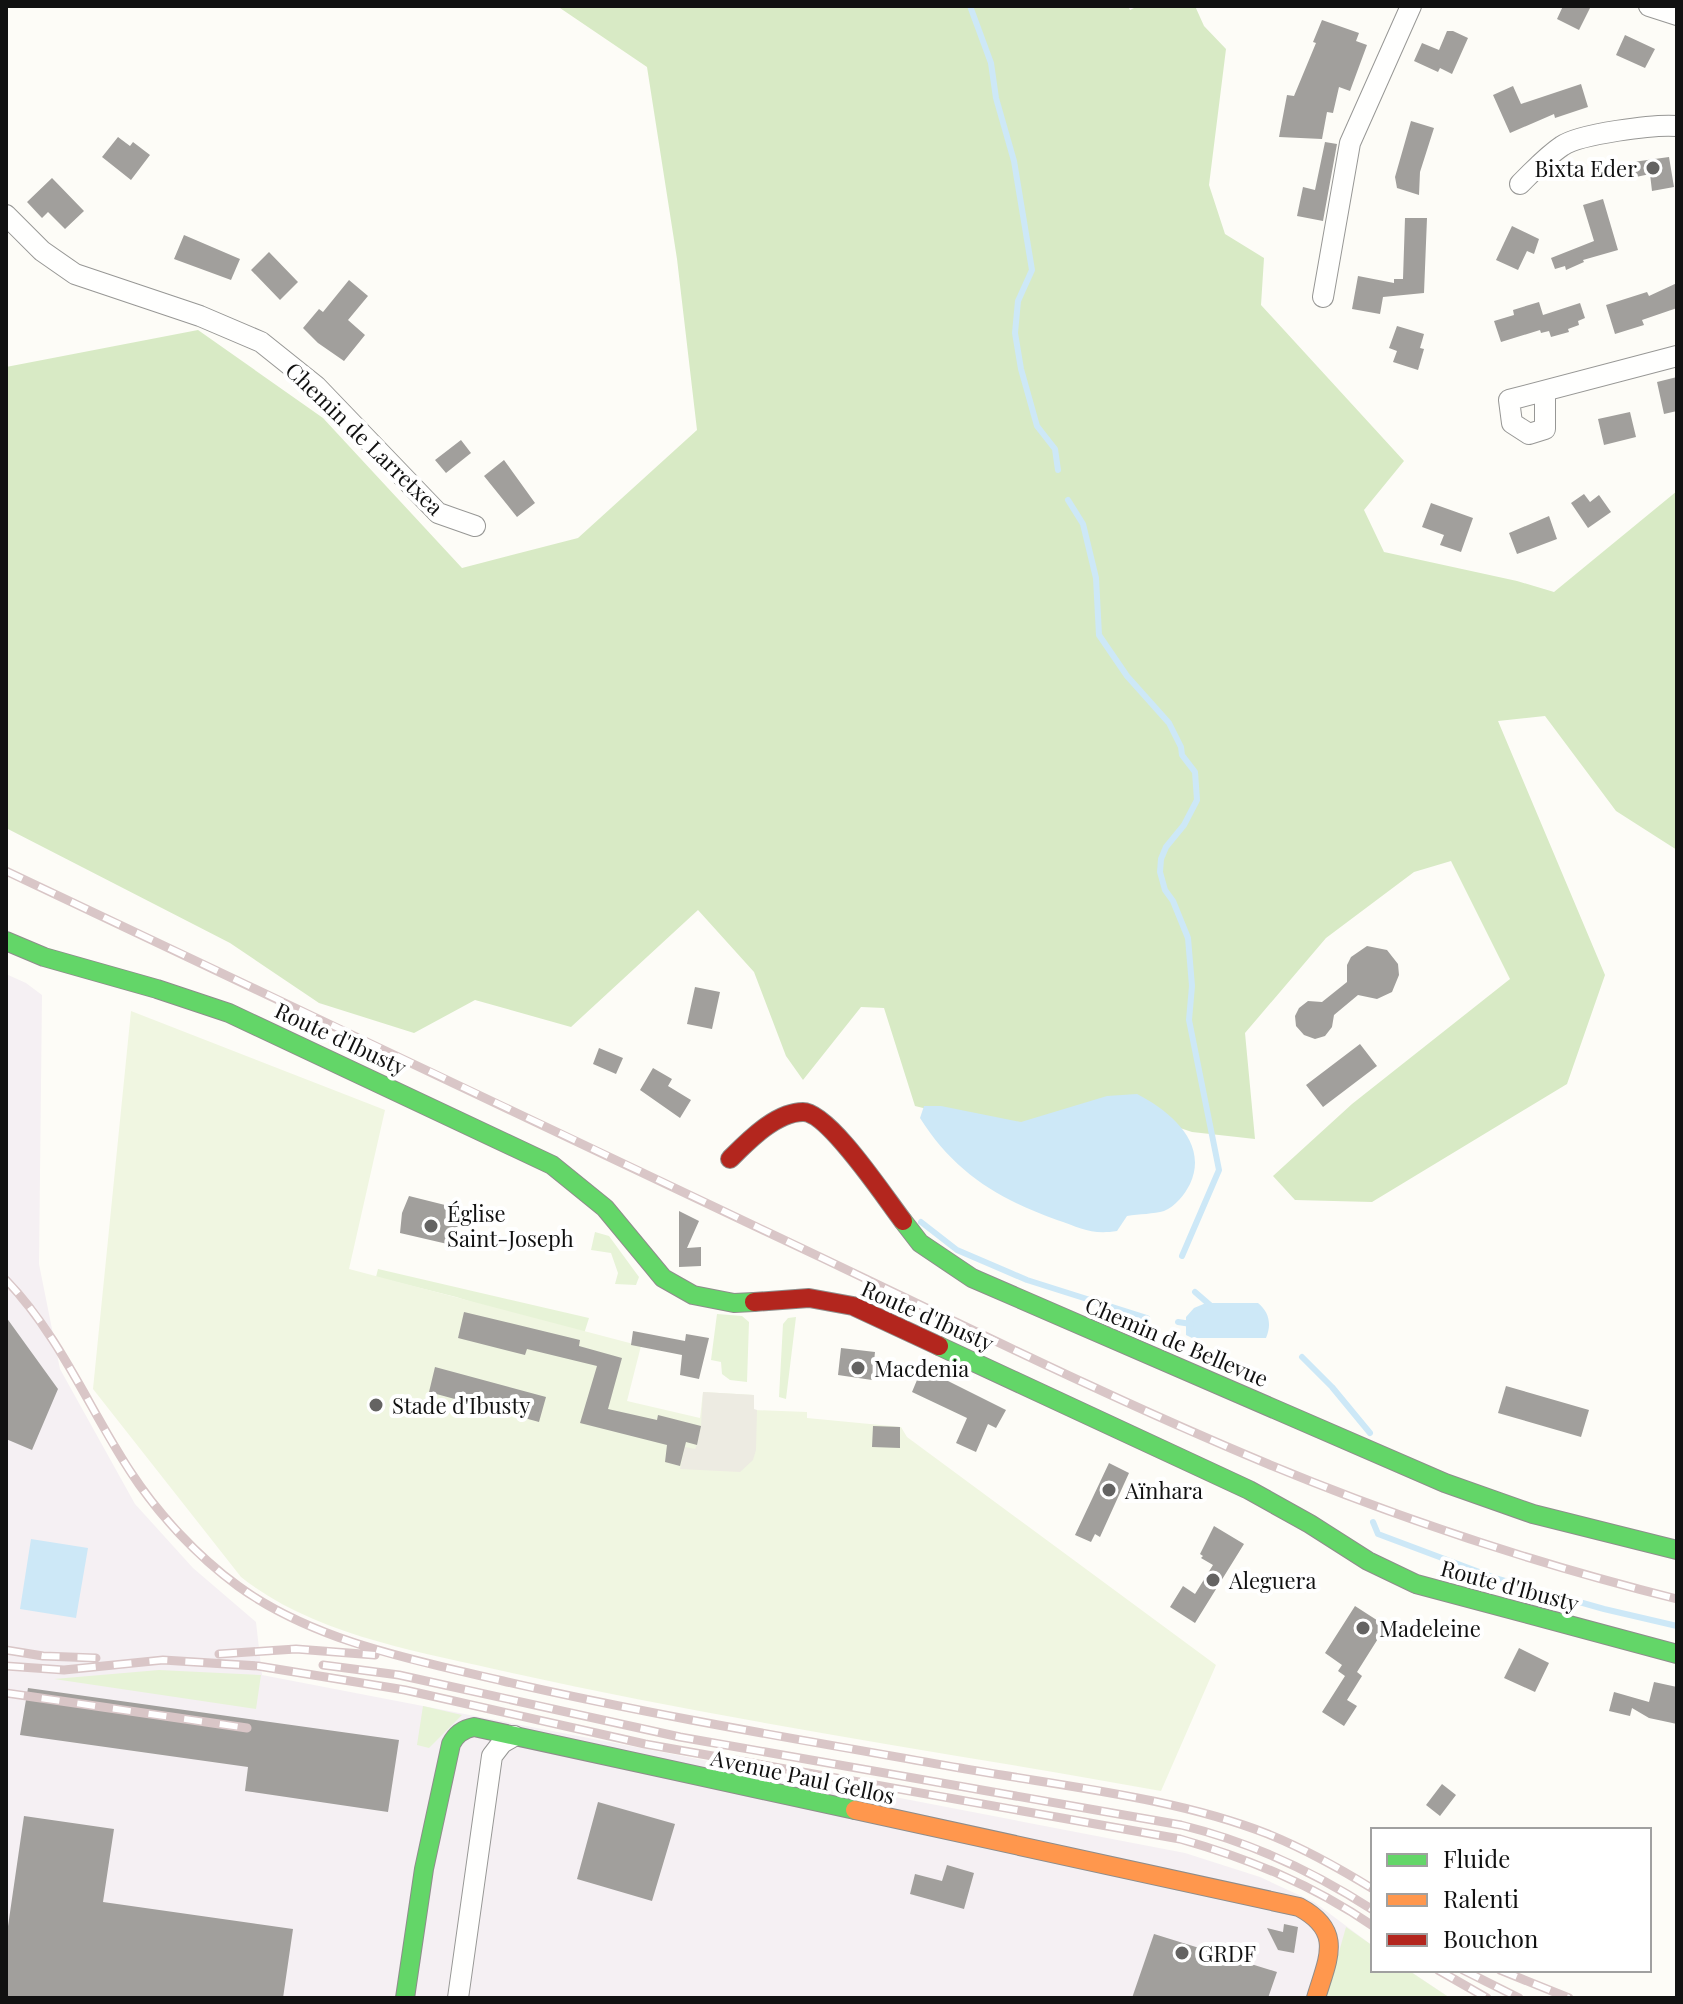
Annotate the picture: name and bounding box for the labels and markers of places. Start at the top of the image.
place label: Bixta Eder [1534,153,1637,183]
marker: Bixta Eder [1644,159,1662,177]
place label: Église Saint-Joseph [447,1198,574,1253]
marker: Église Saint-Joseph [422,1217,440,1235]
place label: Macdenia [874,1353,969,1383]
marker: Macdenia [849,1359,867,1377]
place label: Stade d'Ibusty [392,1390,530,1420]
marker: Stade d'Ibusty [367,1396,385,1414]
place label: Aïnhara [1124,1475,1203,1505]
marker: Aïnhara [1100,1481,1118,1499]
place label: Aleguera [1228,1565,1316,1595]
marker: Aleguera [1204,1571,1222,1589]
place label: Madeleine [1379,1613,1481,1643]
marker: Madeleine [1354,1619,1372,1637]
place label: GRDF [1198,1938,1256,1968]
marker: GRDF [1173,1944,1191,1962]

